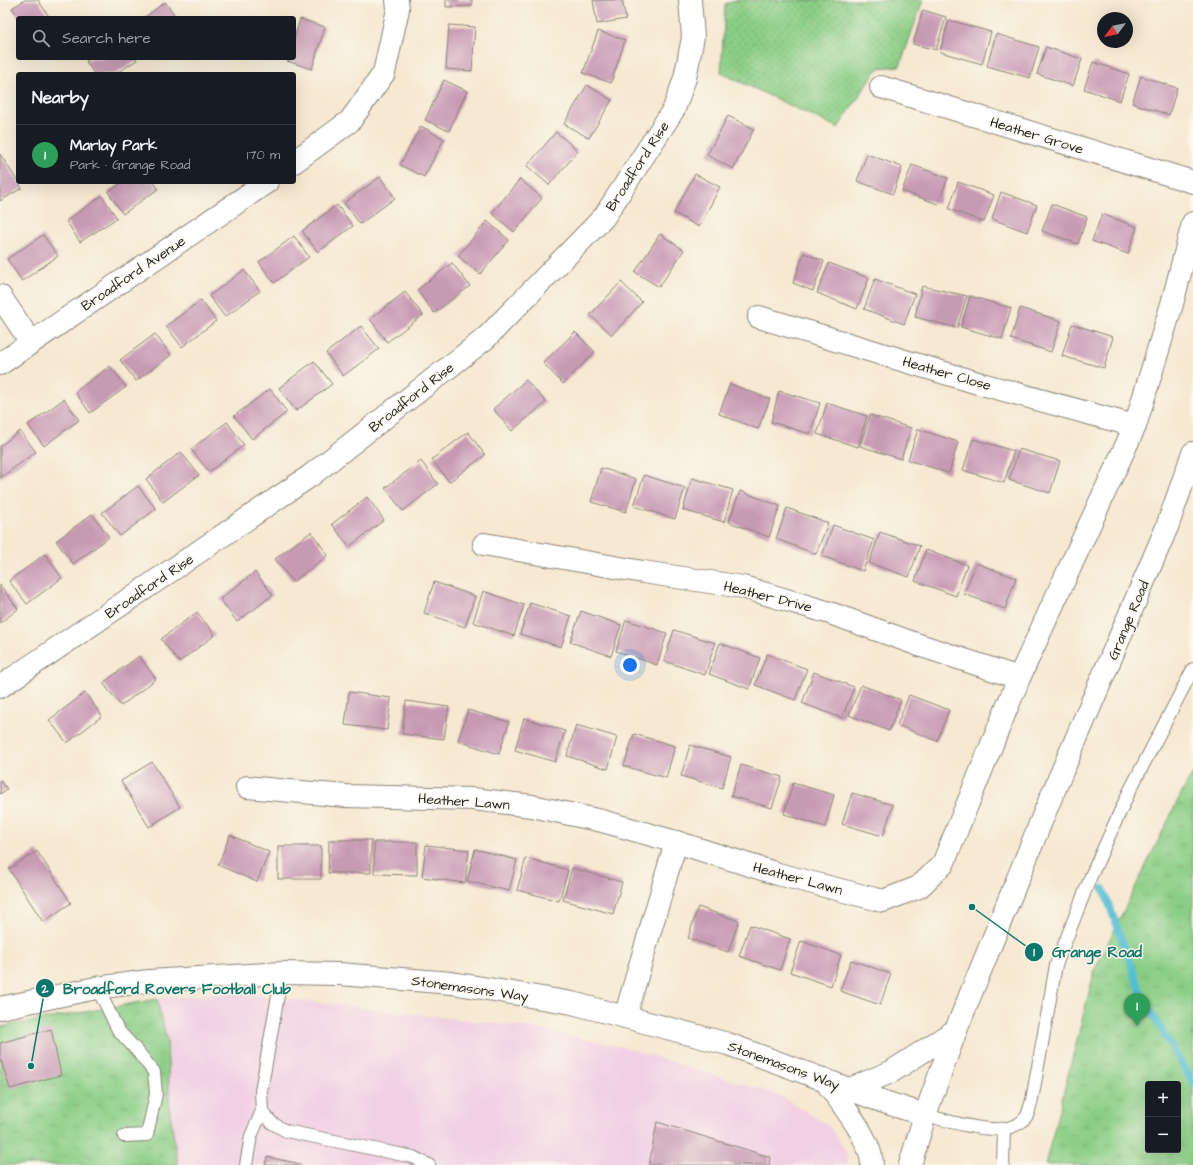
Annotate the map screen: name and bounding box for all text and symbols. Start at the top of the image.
north arrow [1097,12,1133,48]
search box [16,16,296,60]
icon: search [30,27,52,49]
text: Search here [62,28,151,49]
text: Nearby [32,86,89,110]
street label: Heather Grove [988,112,1086,160]
street label: Broadford Rise [601,117,675,215]
text: Marlay Park [70,135,157,156]
text: 1 [44,146,46,164]
text: 170 m [247,146,280,164]
text: Park · Grange Road [70,156,190,174]
street label: Broadford Avenue [77,231,190,316]
street label: Heather Close [900,352,994,396]
street label: Broadford Rise [365,358,459,437]
street label: Broadford Rise [101,549,198,624]
street label: Heather Drive [721,576,814,618]
street label: Grange Road [1103,578,1155,663]
your location [620,655,640,675]
street label: Heather Lawn [417,789,510,815]
street label: Heather Lawn [751,857,845,901]
callout: Grange Road [1024,938,1150,965]
text: Grange Road [1052,942,1142,965]
text: 1 [1033,944,1035,961]
street label: Stonemasons Way [410,971,530,1007]
callout: Broadford Rovers Football Club [35,975,299,1002]
text: Broadford Rovers Football Club [63,979,292,1000]
text: 2 [41,981,49,998]
pin: 1 [1124,993,1150,1026]
street label: Stonemasons Way [725,1036,843,1096]
map controls [1145,1081,1181,1153]
button: + [1145,1081,1181,1117]
button: − [1145,1117,1181,1153]

